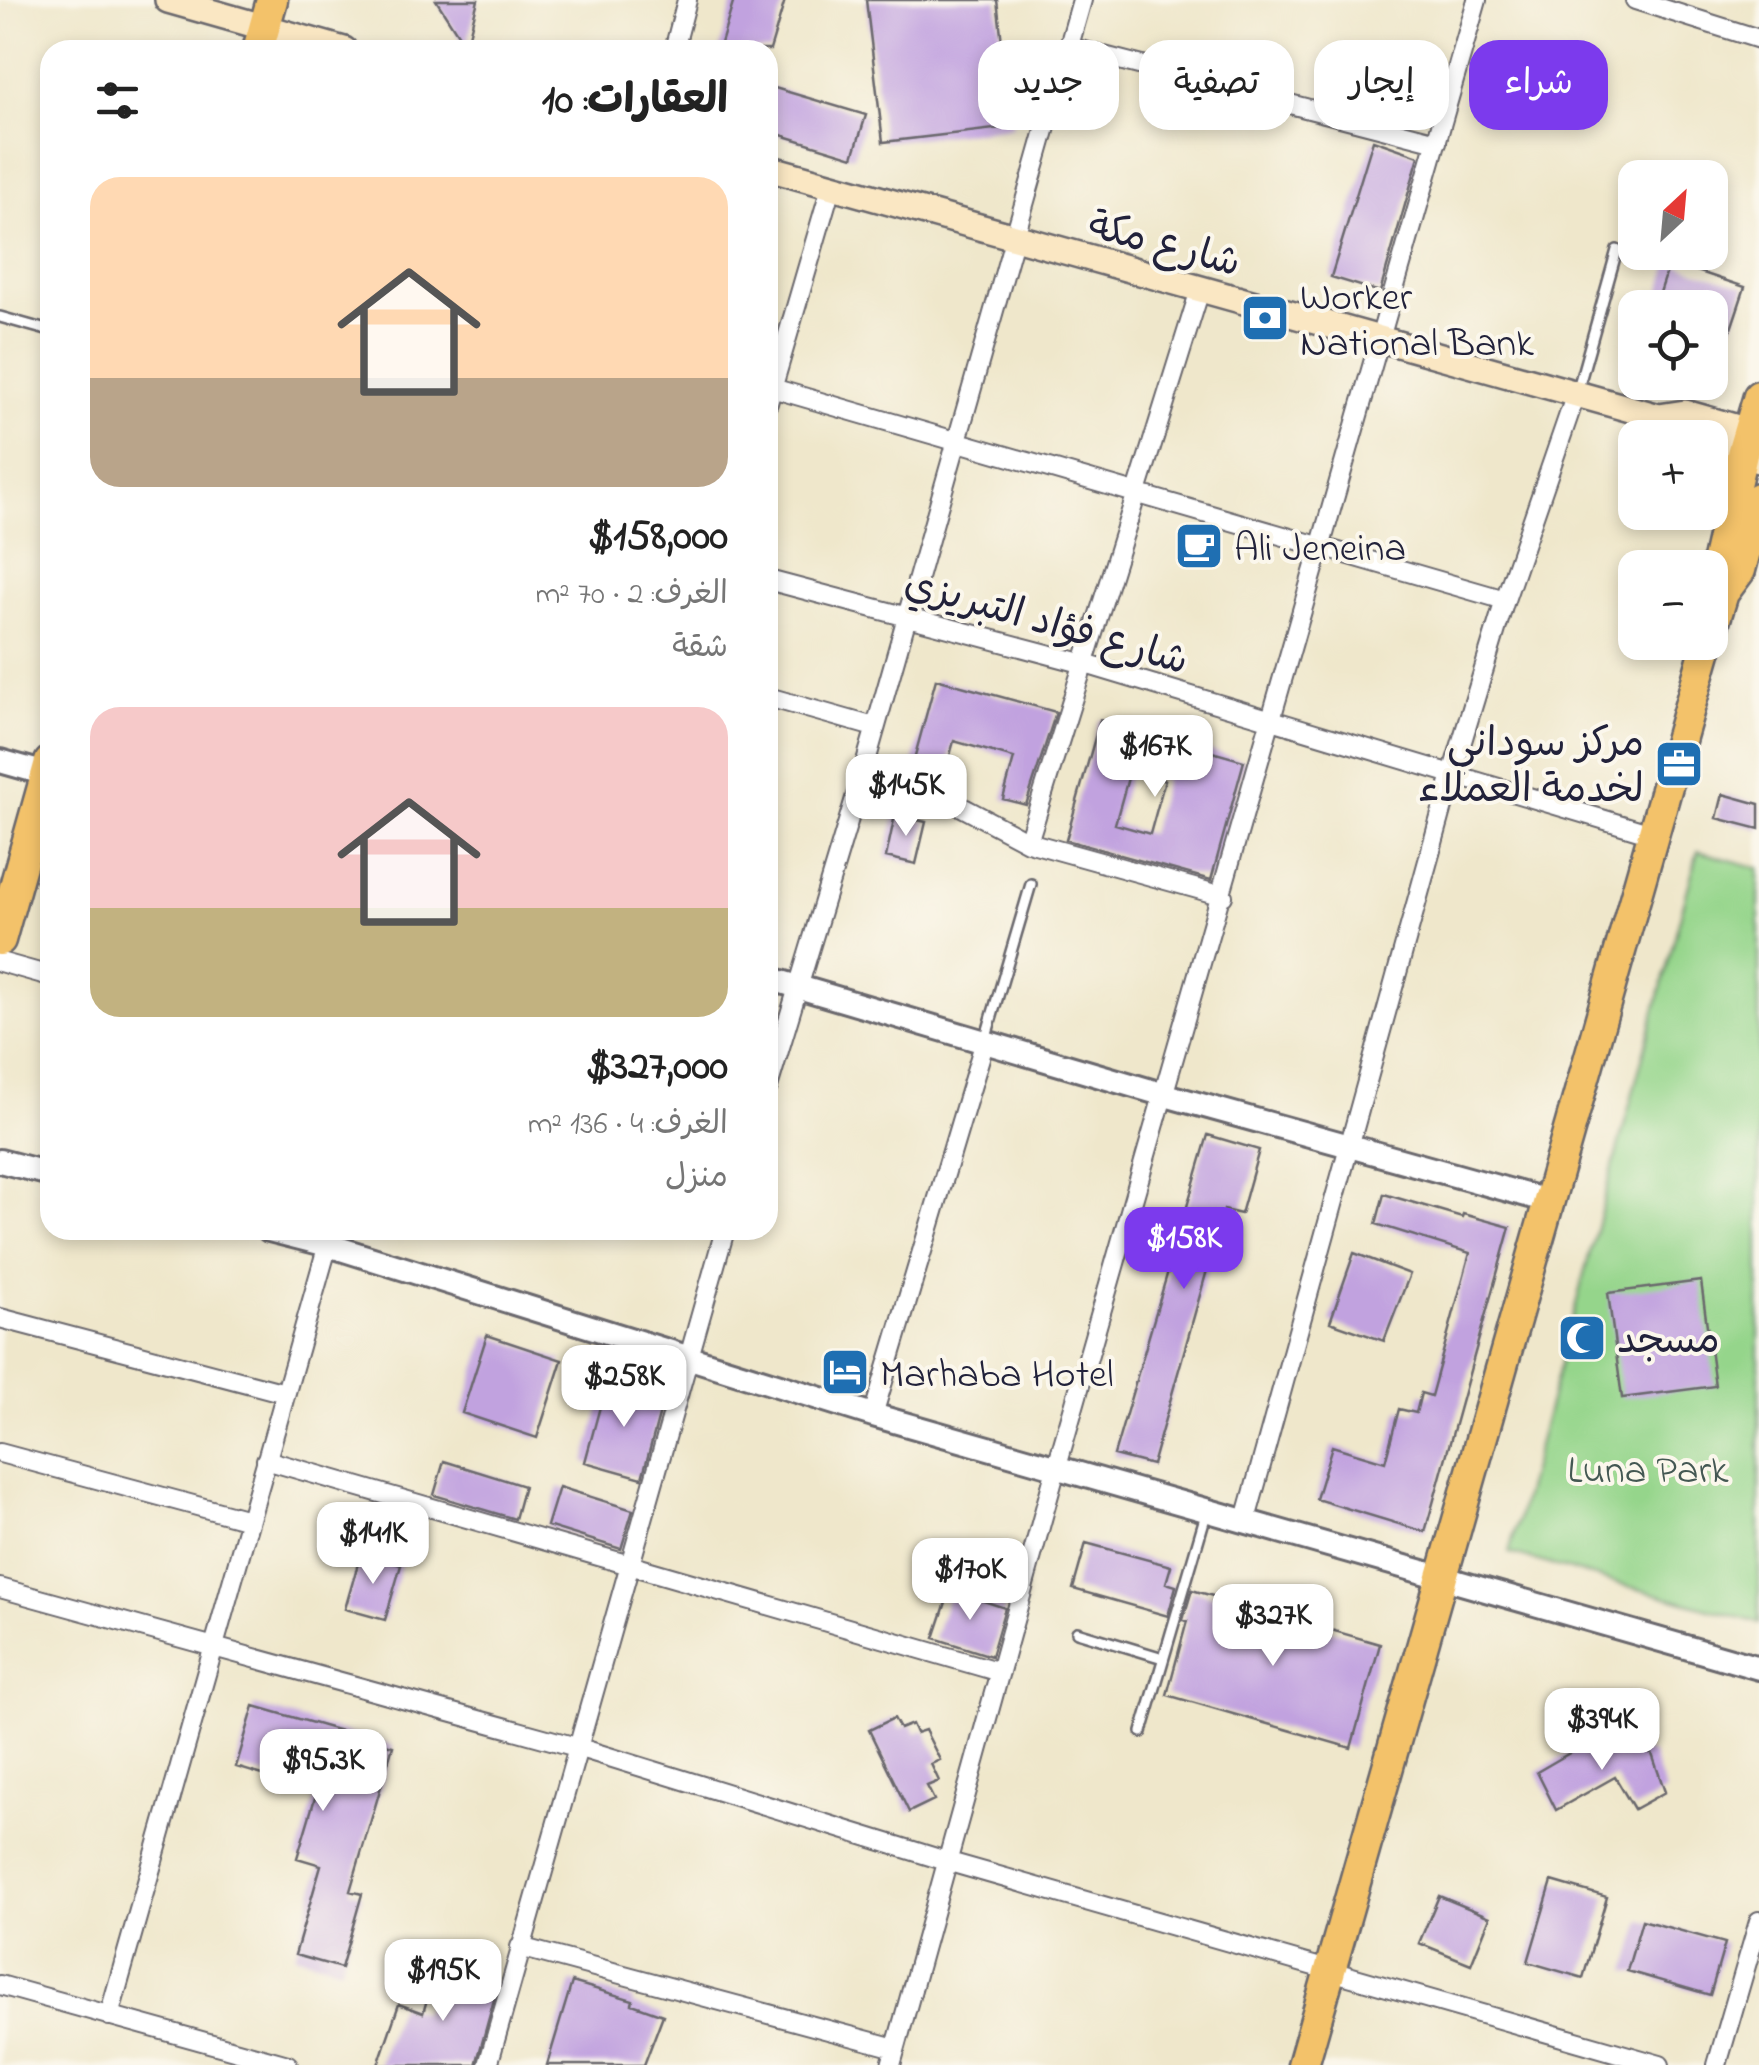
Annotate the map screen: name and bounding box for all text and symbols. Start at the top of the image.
chip: جديد [978,40,1119,130]
chip: تصفية [1139,40,1294,130]
chip: إيجار [1314,40,1449,130]
chip: شراء [1469,40,1608,130]
text: العقارات: 10 [542,71,728,132]
icon: filters [90,73,145,128]
north arrow [1618,160,1728,270]
map controls [1618,160,1728,660]
street label: شارع مكة [1081,198,1247,295]
icon: home [319,242,499,422]
place label: Worker National Bank [1300,270,1534,375]
button: locate [1618,290,1728,400]
bank icon: Worker National Bank [1239,292,1291,344]
button: + [1618,420,1728,530]
text: $158,000 [588,507,728,568]
cafe icon: Ali Jeneina [1173,520,1225,572]
place label: Ali Jeneina [1234,521,1406,580]
button: − [1618,550,1728,660]
street label: شارع فؤاد التبريزي [897,556,1195,693]
text: الغرف: 2 · 70 m² [535,572,728,619]
text: شقة [672,625,728,672]
pin: $167K [1085,715,1225,800]
place label: مركز سوداني لخدمة العملاء [1418,716,1644,821]
text: $167K [1119,724,1191,771]
office icon: مركز سوداني لخدمة العملاء [1653,738,1705,790]
pin: $145K [836,754,976,839]
text: $145K [868,763,944,810]
icon: home [319,772,499,952]
text: $327,000 [585,1037,728,1098]
text: الغرف: 4 · 136 m² [528,1102,728,1149]
text: منزل [665,1155,728,1202]
pin: $158K [1114,1207,1254,1292]
text: $158K [1146,1216,1222,1263]
mosque icon: مسجد [1556,1312,1608,1364]
place label: مسجد [1617,1313,1720,1372]
pin: $258K [554,1345,694,1430]
hotel icon: Marhaba Hotel [819,1346,871,1398]
place label: Marhaba Hotel [880,1347,1114,1406]
text: $258K [583,1354,665,1401]
park label: Luna Park [1567,1443,1729,1502]
pin: $141K [303,1502,443,1587]
text: $141K [339,1511,407,1558]
pin: $170K [900,1538,1040,1623]
text: $170K [934,1547,1006,1594]
pin: $327K [1203,1584,1343,1669]
text: $327K [1234,1593,1312,1640]
pin: $394K [1532,1688,1672,1773]
text: $394K [1567,1697,1637,1744]
pin: $95.3K [242,1729,404,1814]
text: $95.3K [282,1738,364,1785]
pin: $195K [373,1939,513,2024]
text: $195K [407,1948,480,1995]

